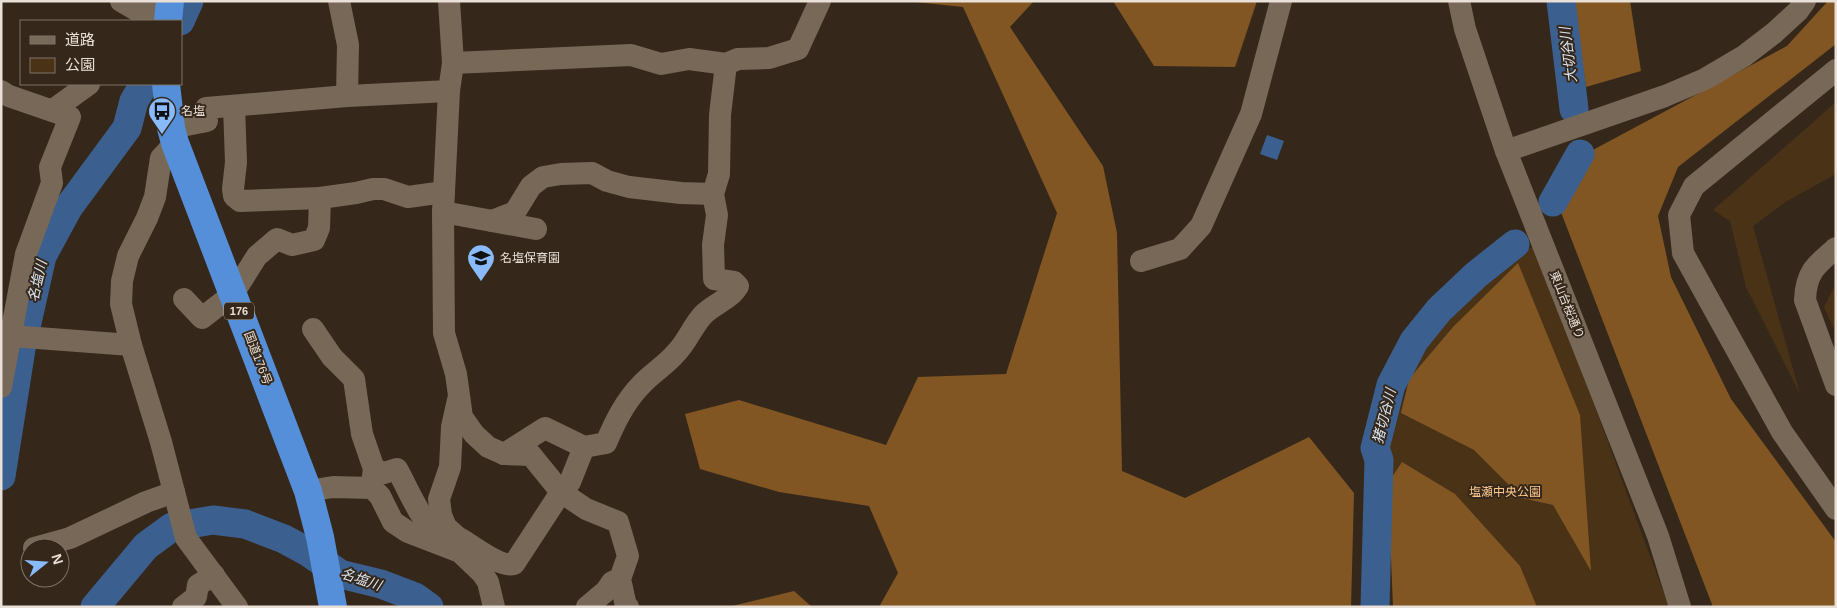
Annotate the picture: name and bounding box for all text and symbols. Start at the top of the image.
legend [20,20,182,85]
water label: 大切谷川 [1556,24,1579,84]
text: 道路 [65,31,95,48]
text: 公園 [65,56,95,73]
bus stop icon: 名塩 [147,96,177,135]
place label: 名塩 [181,104,205,118]
school or university icon: 名塩保育園 [466,243,496,282]
place label: 名塩保育園 [500,251,560,265]
water label: 名塩川 [24,257,50,303]
street label: 東山台桜通り [1547,269,1587,341]
road number: 176 [224,302,254,320]
street label: 国道176号 [241,329,275,387]
water label: 猪切谷川 [1369,385,1399,445]
park label: 塩瀬中央公園 [1469,485,1541,499]
north arrow [20,538,70,588]
text: N [48,552,67,566]
water label: 名塩川 [339,565,385,594]

